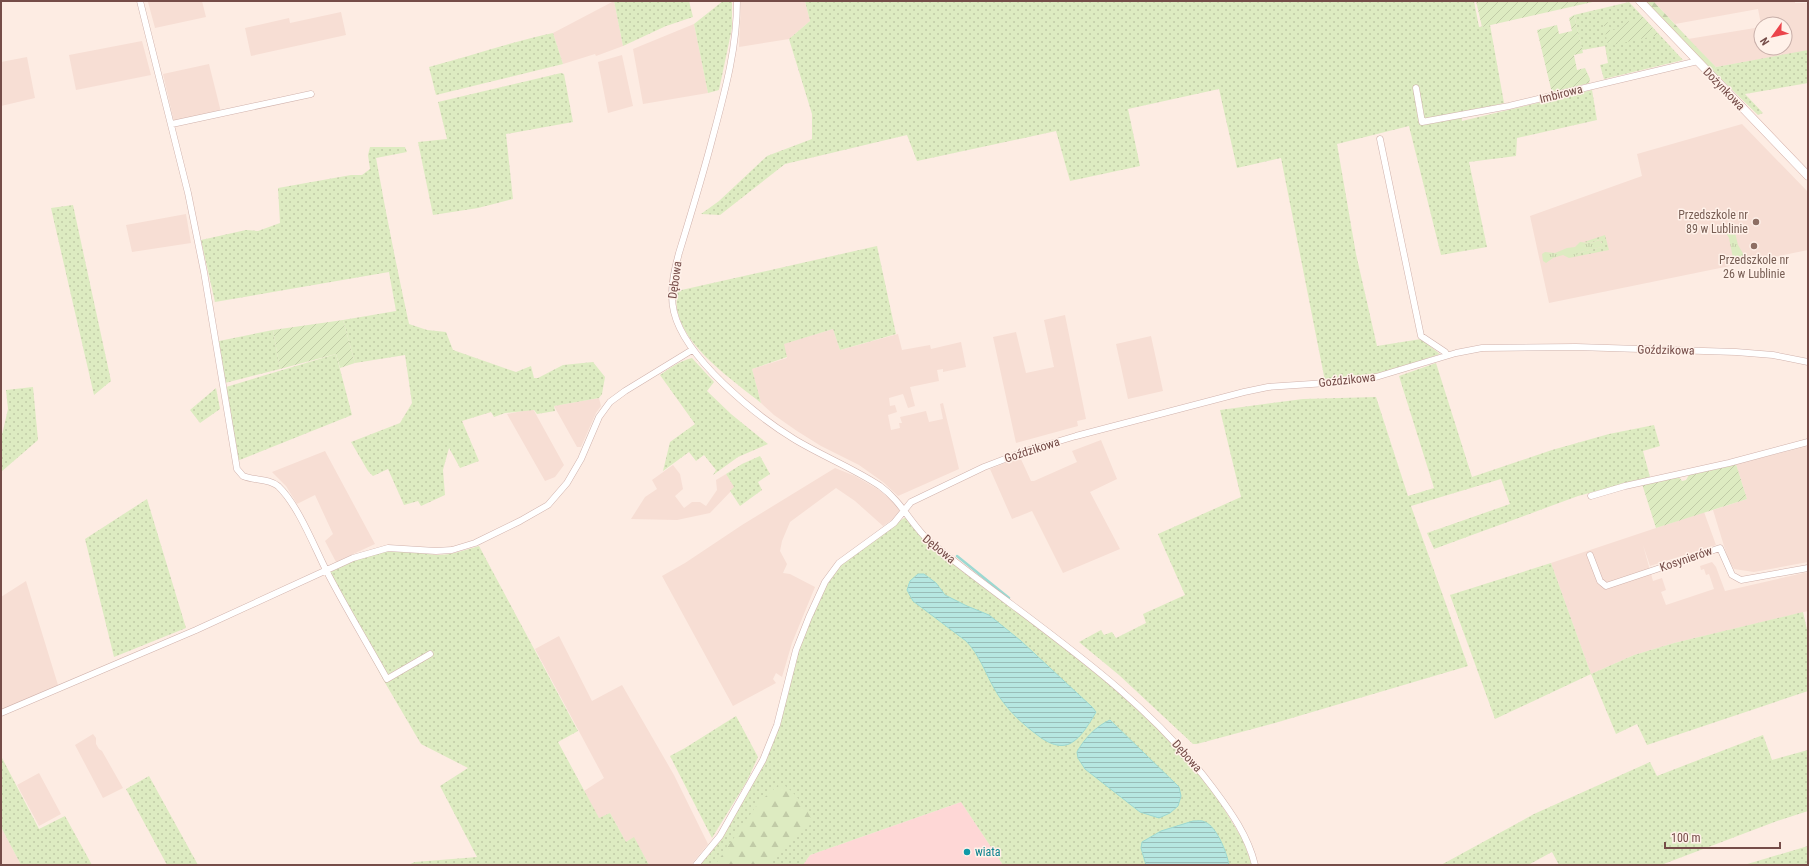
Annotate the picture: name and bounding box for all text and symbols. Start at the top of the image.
north arrow [1753,16,1793,56]
text: N [1758,35,1772,48]
street label: Dożynkowa [1700,65,1748,113]
street label: Imbirowa [1538,82,1584,106]
place label: Przedszkole nr 89 w Lublinie [1678,208,1748,236]
marker: Przedszkole nr 89 w Lublinie [1751,217,1761,227]
marker: Przedszkole nr 26 w Lublinie [1749,241,1759,251]
place label: Przedszkole nr 26 w Lublinie [1719,253,1789,281]
street label: Dębowa [665,260,685,300]
street label: Goździkowa [1637,343,1695,358]
street label: Goździkowa [1318,370,1376,390]
street label: Goździkowa [1003,434,1062,465]
street label: Dębowa [920,532,958,567]
street label: Kosynierów [1658,543,1714,574]
street label: Dębowa [1169,737,1205,775]
scale bar [1665,824,1780,850]
text: 100 m [1671,831,1701,845]
place label: wiata [975,845,1001,859]
marker: wiata [962,847,972,857]

